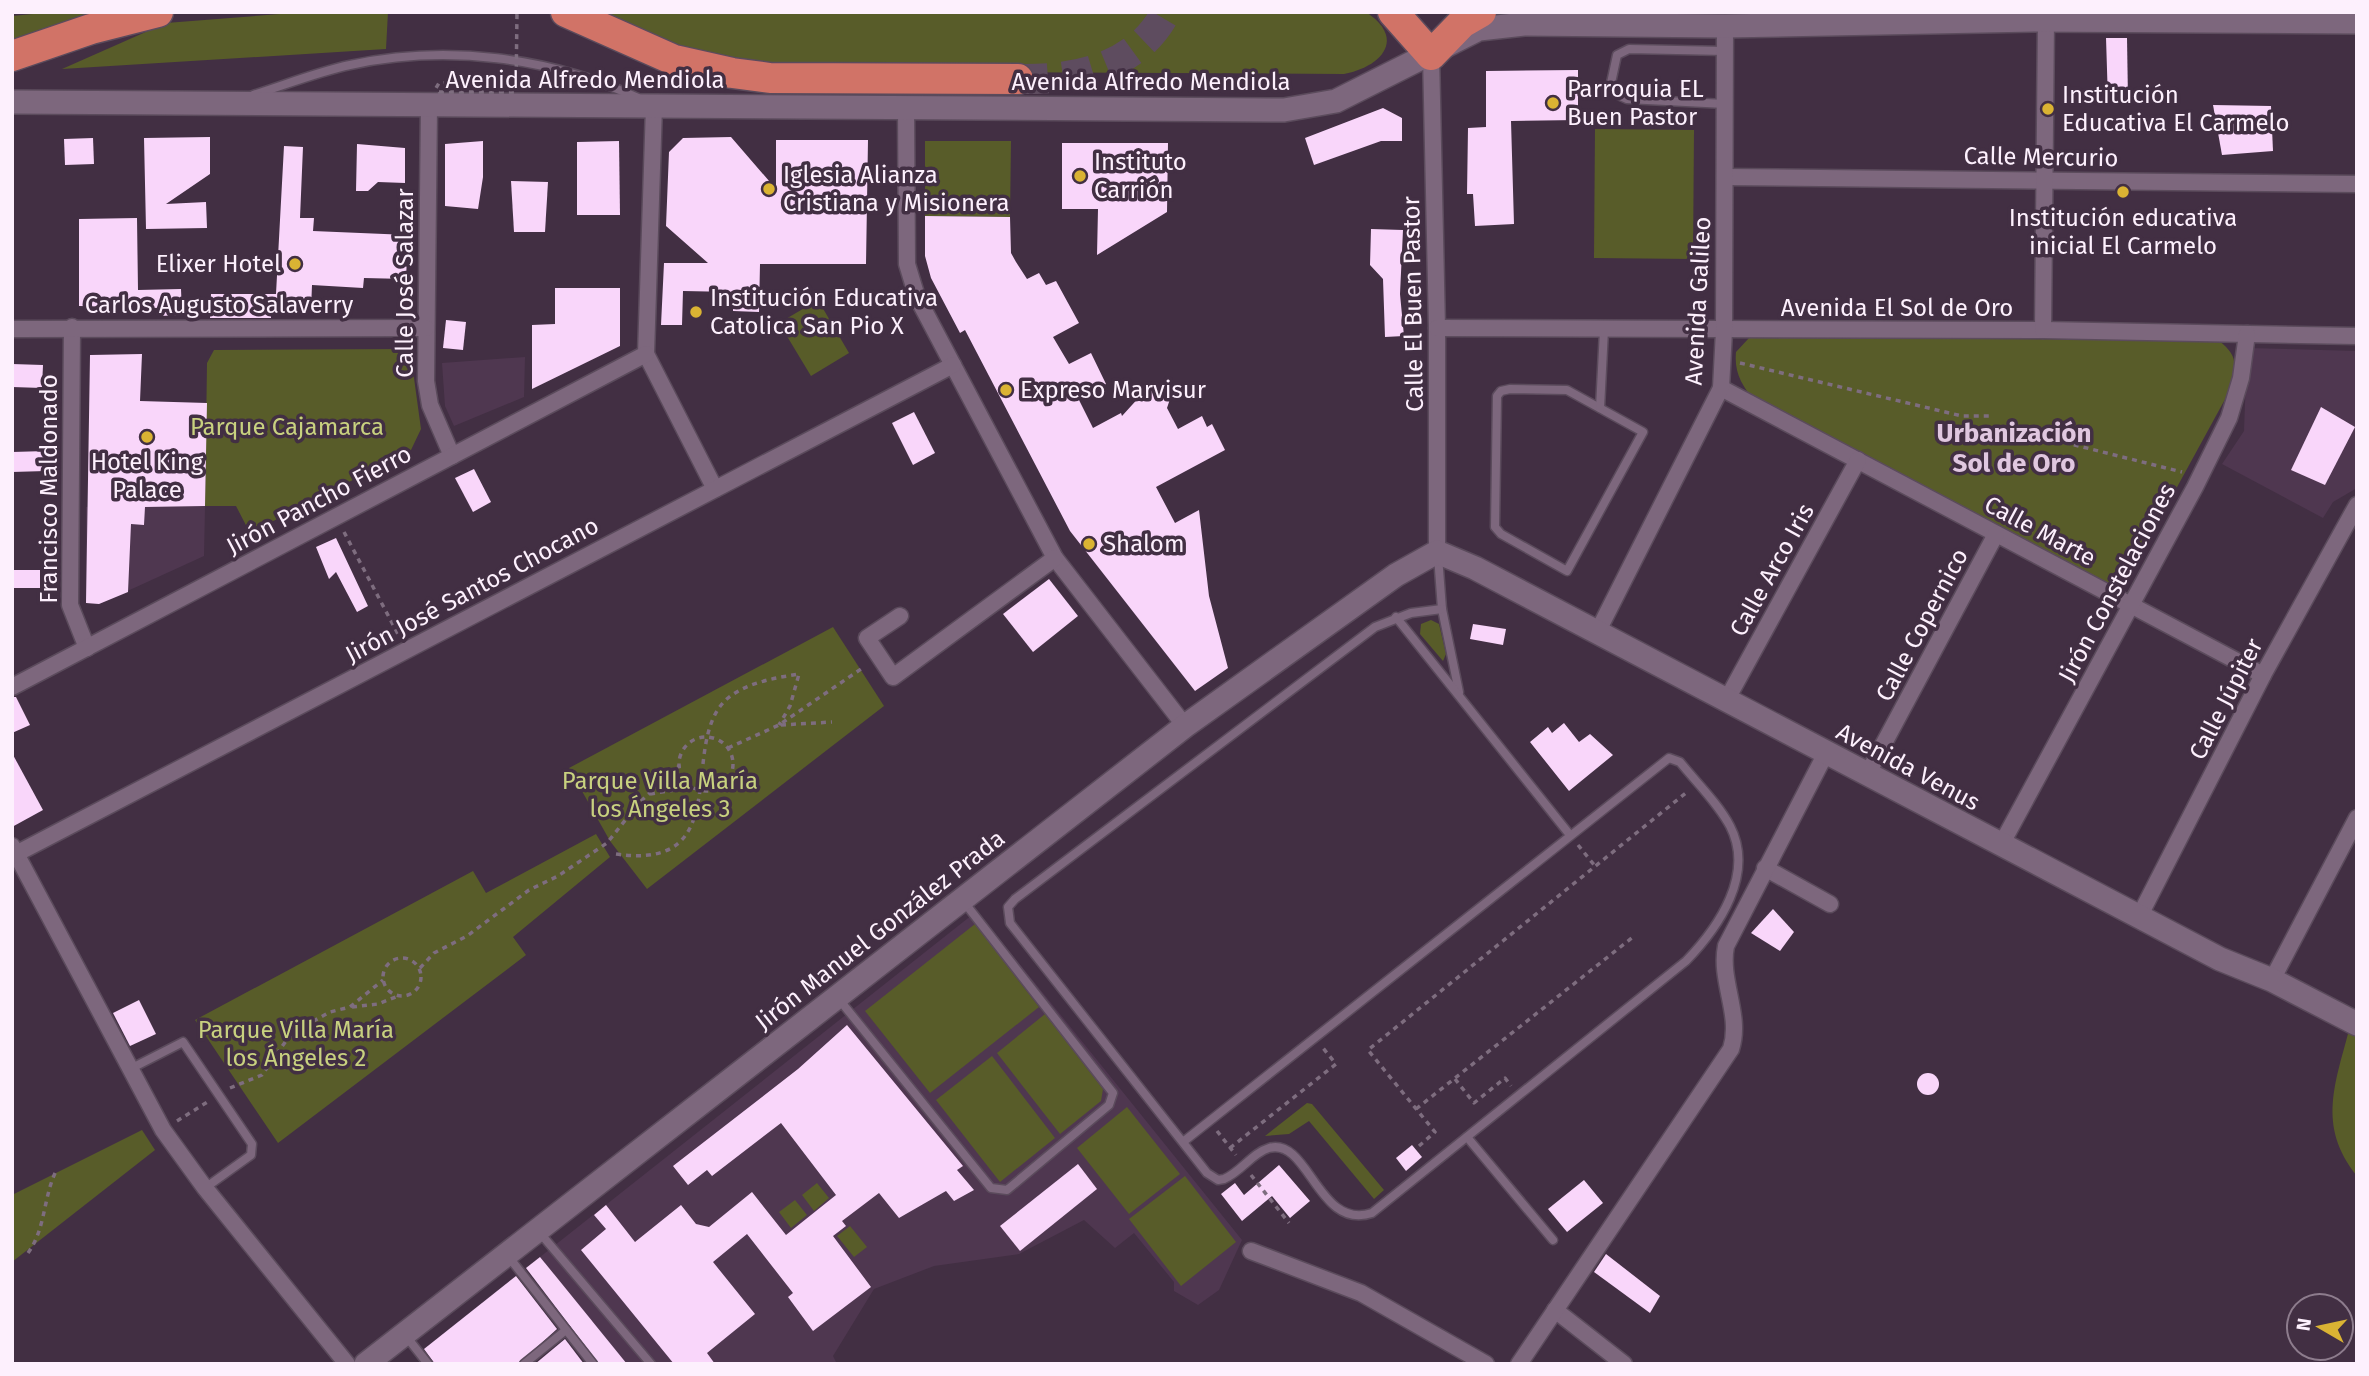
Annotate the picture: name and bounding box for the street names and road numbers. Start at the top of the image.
street label: Avenida Alfredo Mendiola [445,66,725,94]
street label: Avenida Alfredo Mendiola [1011,68,1291,96]
street label: Calle Mercurio [1963,142,2119,172]
street label: Calle José Salazar [391,187,419,378]
street label: Calle El Buen Pastor [1397,195,1429,412]
street label: Avenida Galileo [1680,216,1716,386]
street label: Carlos Augusto Salaverry [85,291,353,319]
street label: Avenida El Sol de Oro [1781,294,2013,322]
street label: Francisco Maldonado [35,374,63,604]
street label: Jirón Pancho Fierro [222,439,416,561]
street label: Jirón Constelaciones [2053,479,2181,687]
street label: Calle Marte [1980,490,2100,572]
street label: Calle Arco Iris [1724,499,1820,641]
street label: Jirón José Santos Chocano [341,511,603,669]
street label: Calle Copernico [1870,544,1974,706]
street label: Calle Júpiter [2183,633,2269,764]
street label: Avenida Venus [1832,717,1984,817]
street label: Jirón Manuel González Prada [750,824,1010,1036]

